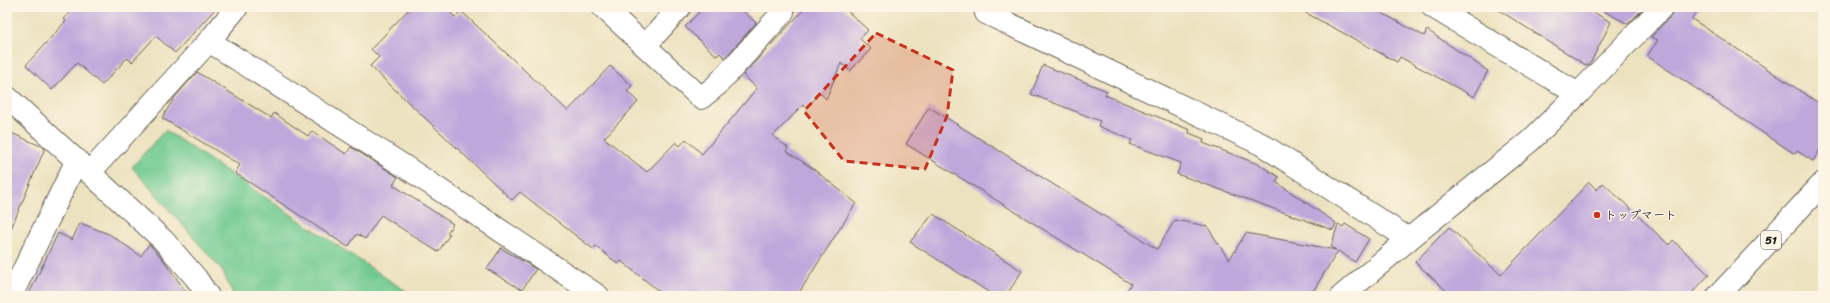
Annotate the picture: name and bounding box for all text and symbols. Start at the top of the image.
place label: トップマート [1605,204,1677,226]
marker: トップマート [1592,210,1602,220]
road number: 51 [1761,231,1781,249]

